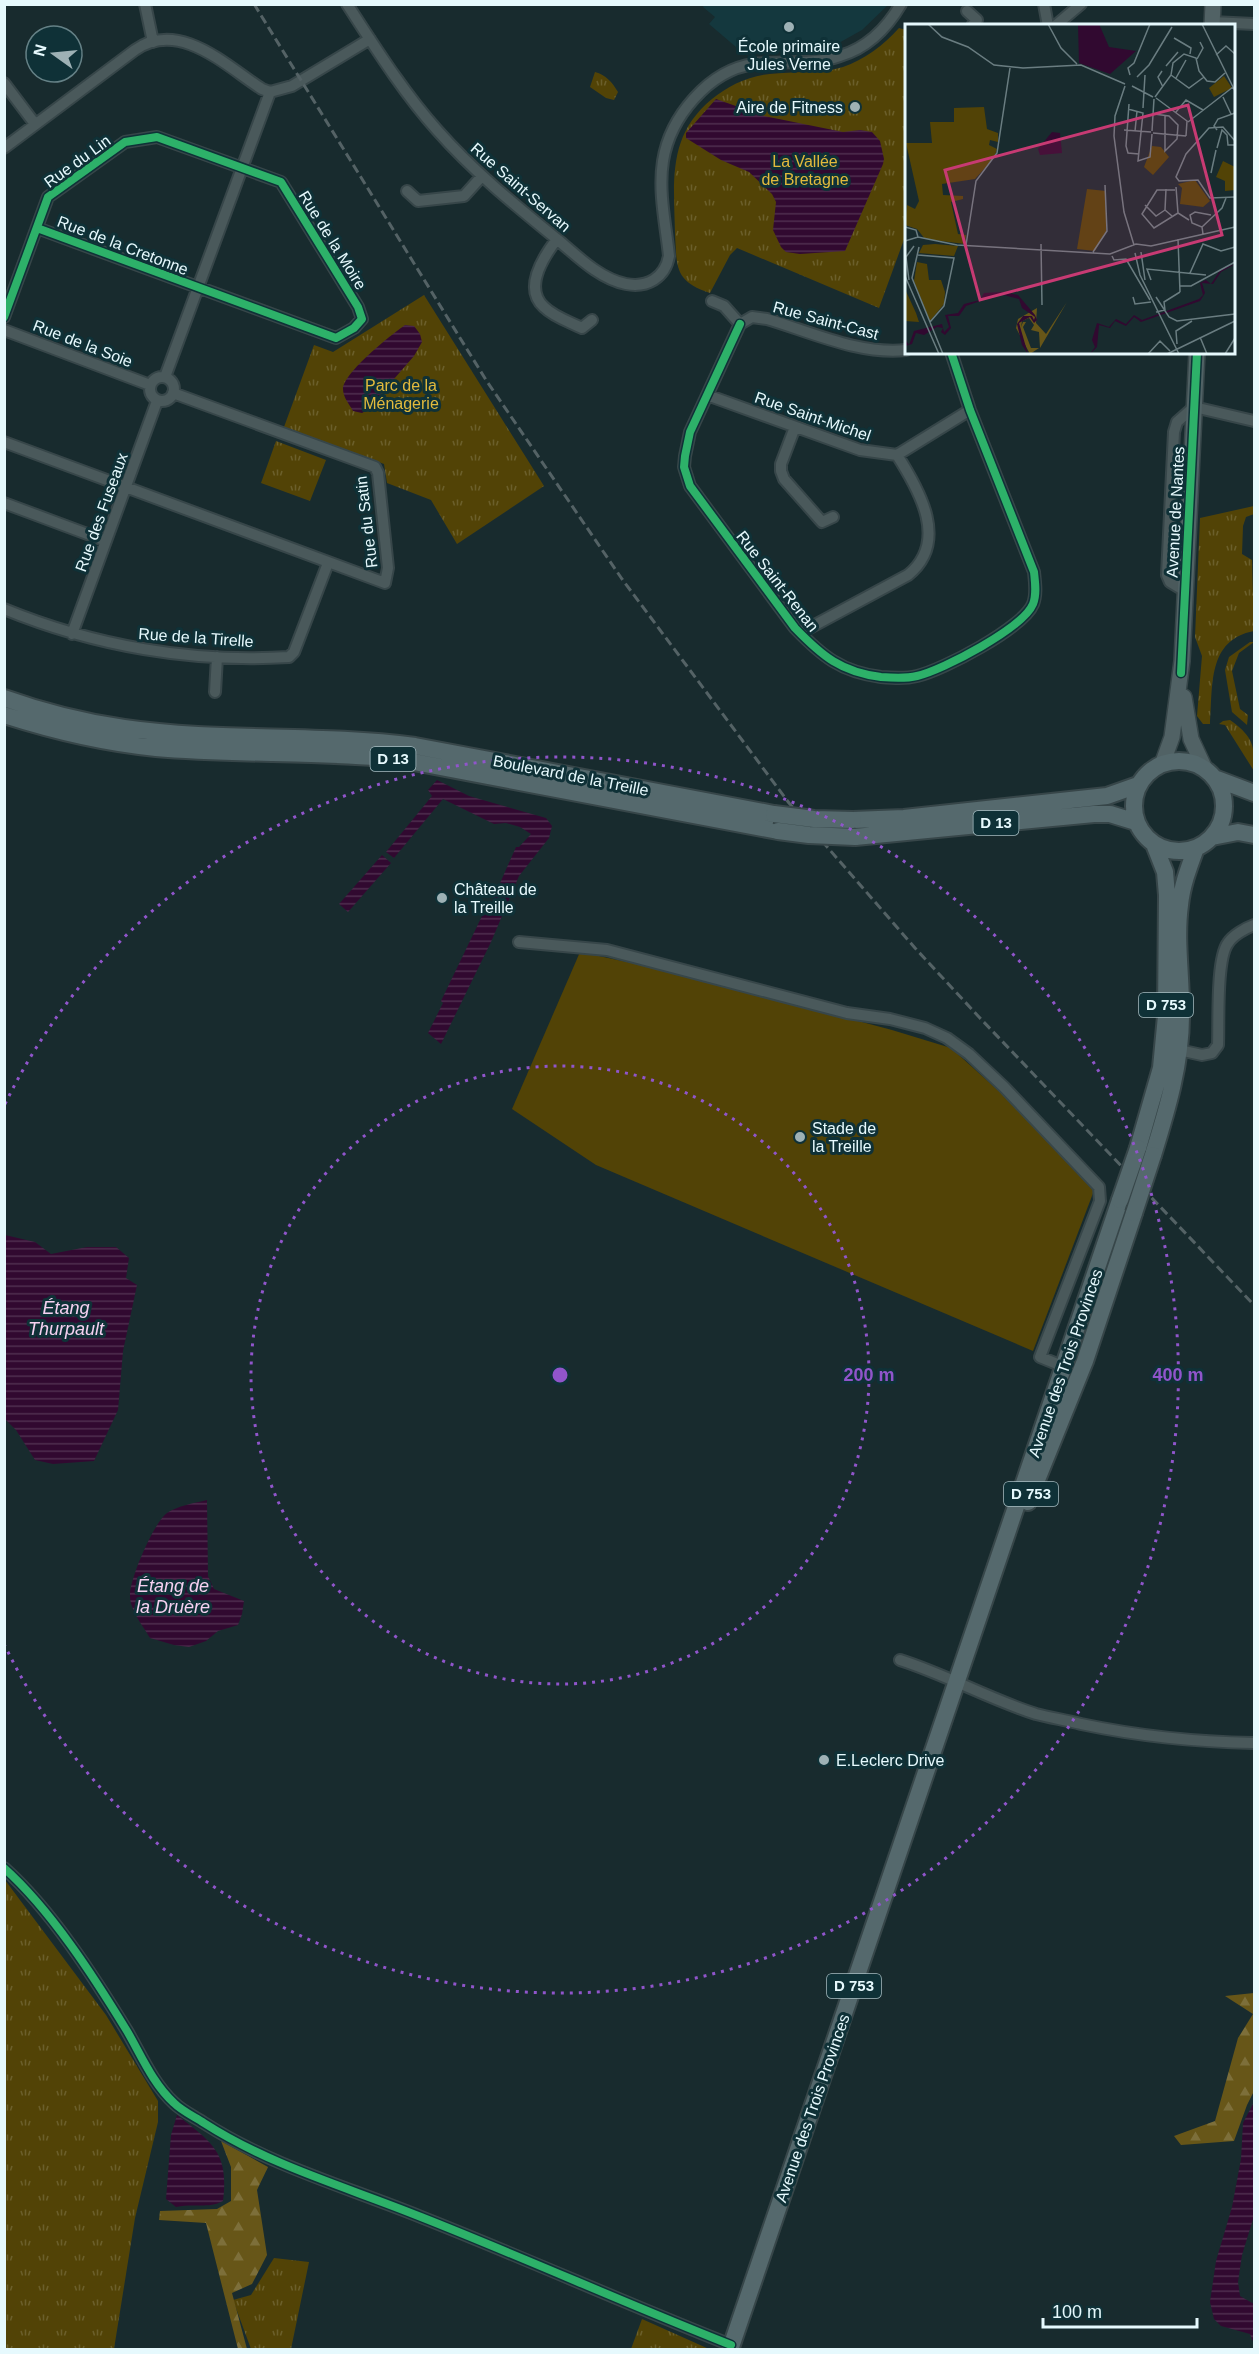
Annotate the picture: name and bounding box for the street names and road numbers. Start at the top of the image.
street label: Rue du Lin [41,132,114,191]
street label: Rue Saint-Servan [467,140,574,235]
street label: Rue de la Moire [295,188,370,293]
street label: Rue de la Cretonne [55,213,191,278]
street label: Rue Saint-Cast [771,298,881,343]
street label: Rue de la Soie [31,317,135,370]
street label: Rue Saint-Michel [752,389,873,444]
street label: Avenue de Nantes [1164,446,1187,578]
street label: Rue des Fuseaux [72,450,131,574]
street label: Rue du Satin [352,475,381,569]
street label: Rue Saint-Renan [733,528,822,635]
street label: Rue de la Tirelle [138,625,254,650]
road number: D 13 [370,747,416,771]
street label: Boulevard de la Treille [492,752,650,799]
road number: D 13 [974,811,1018,835]
road number: D 753 [1139,993,1193,1017]
street label: Avenue des Trois Provinces [1025,1267,1106,1460]
road number: D 753 [1004,1482,1058,1506]
road number: D 753 [827,1974,881,1998]
street label: Avenue des Trois Provinces [772,2012,853,2205]

